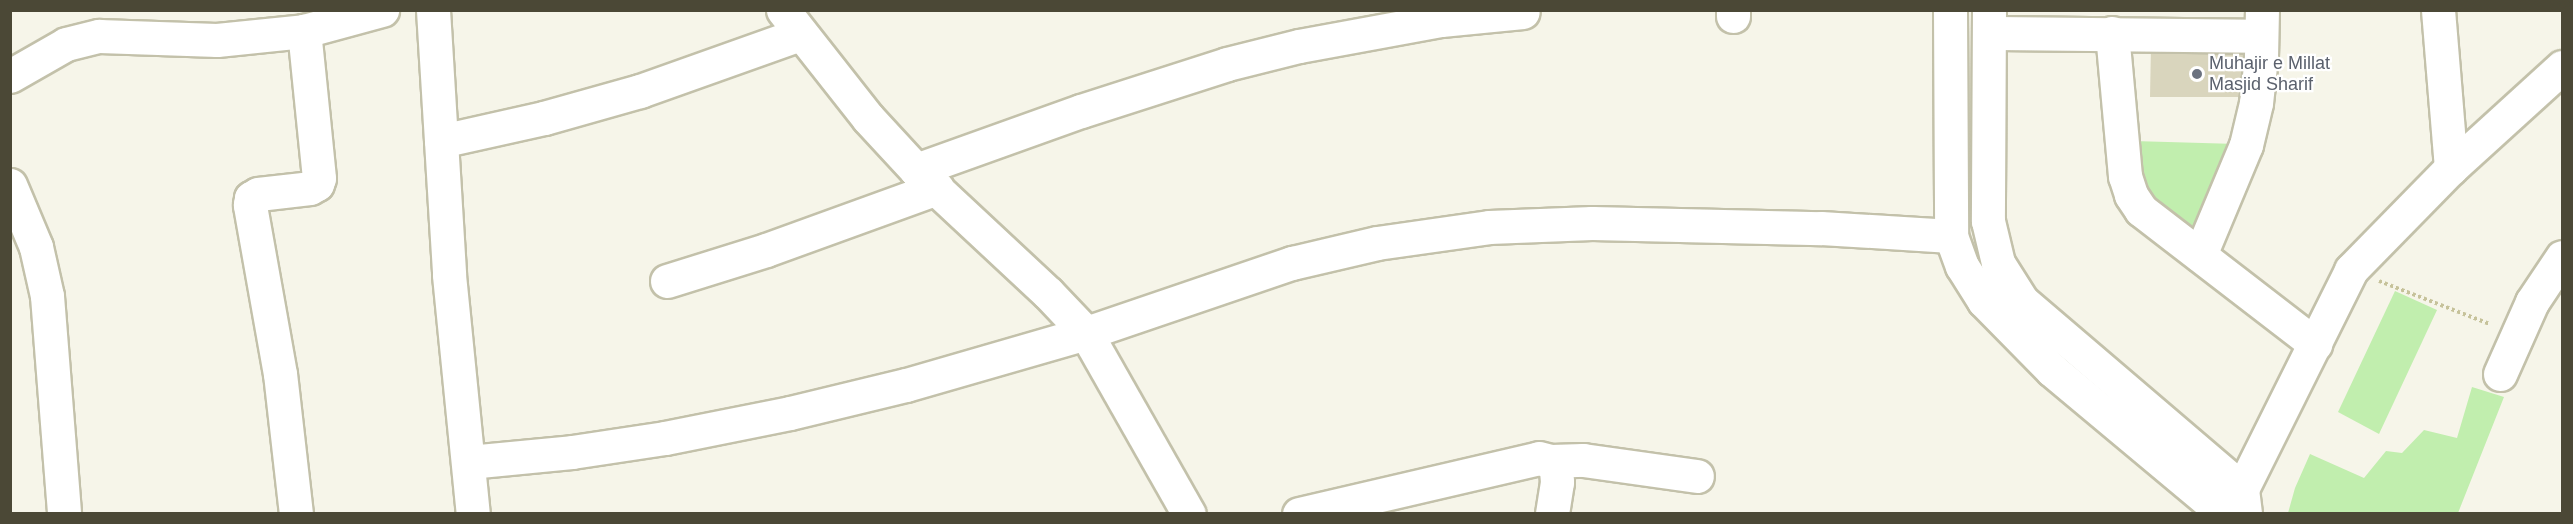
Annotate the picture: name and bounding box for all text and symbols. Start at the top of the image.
place label: Muhajir e Millat Masjid Sharif [2209,53,2330,96]
marker: Muhajir e Millat Masjid Sharif [2190,67,2204,81]

